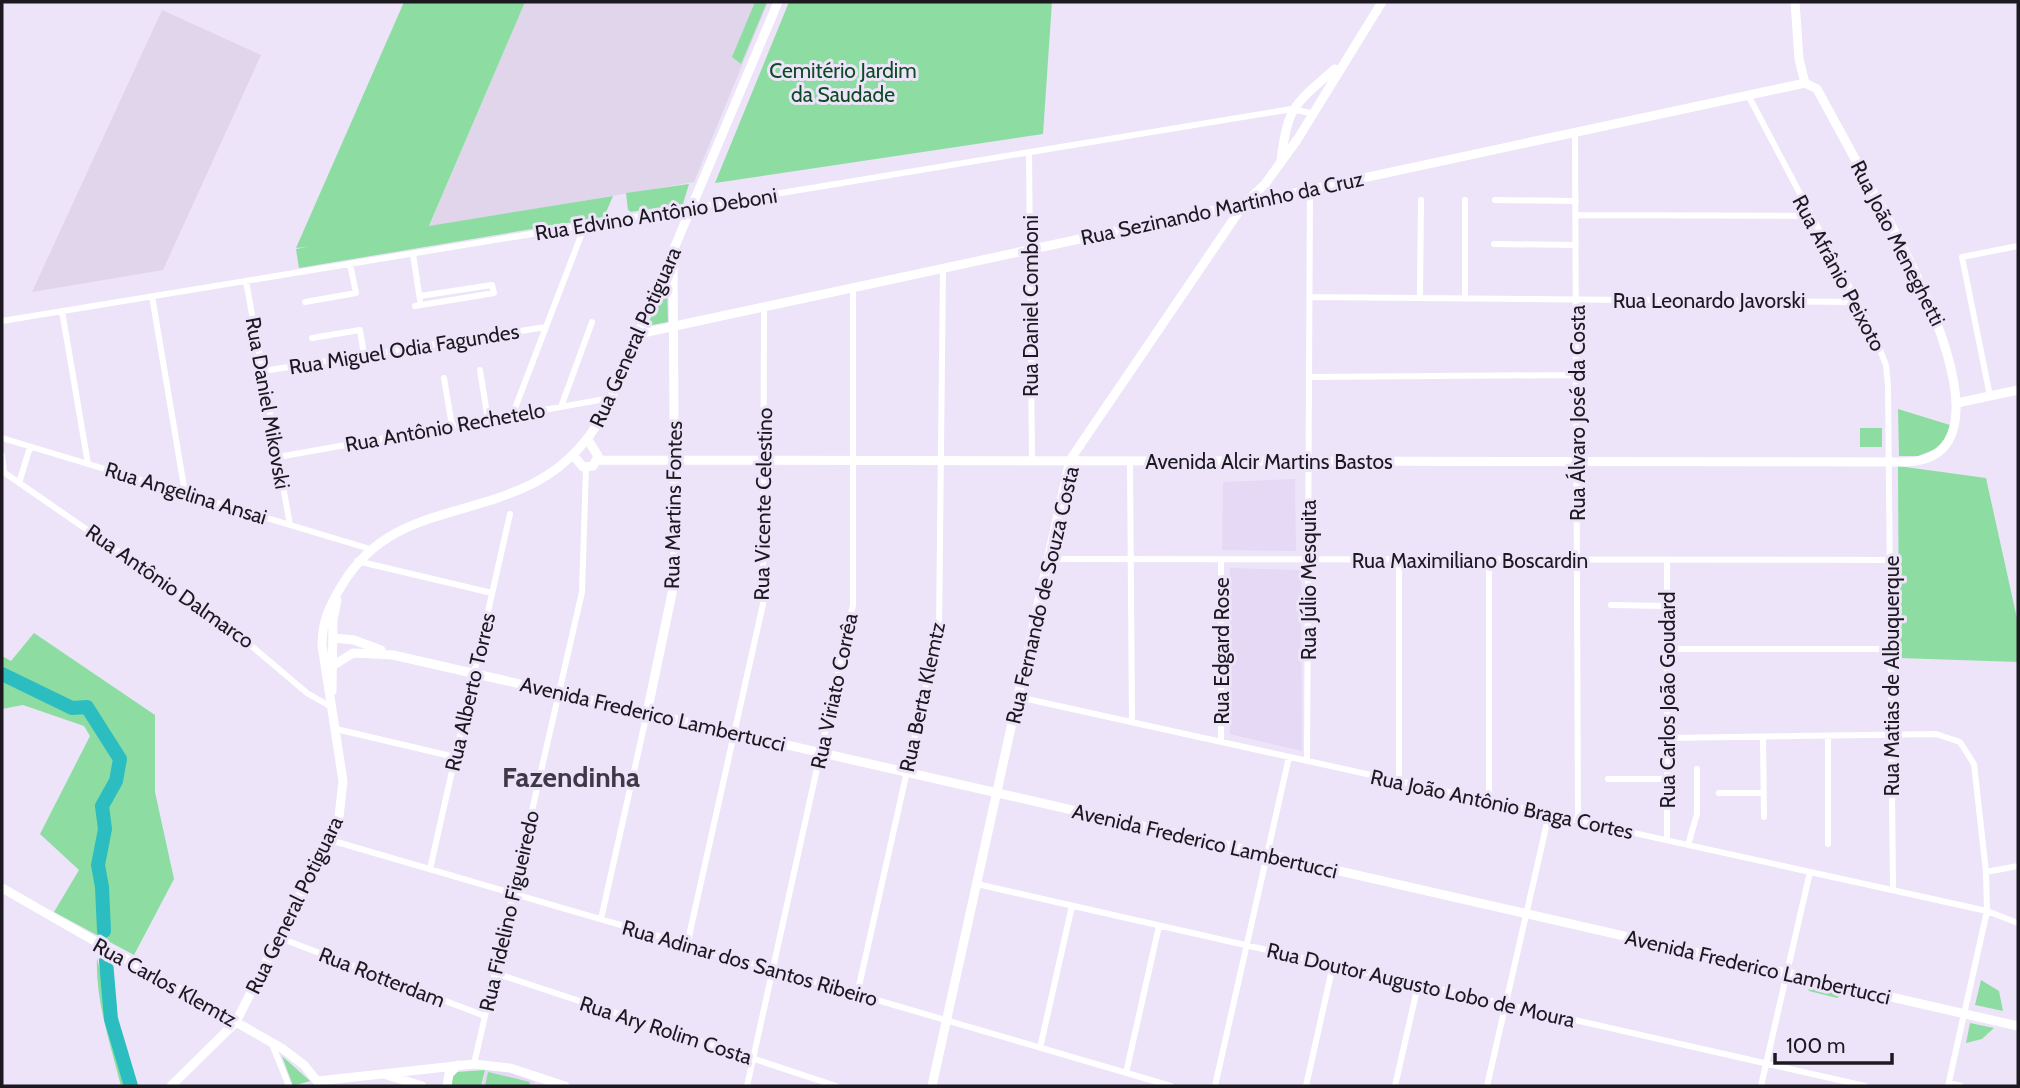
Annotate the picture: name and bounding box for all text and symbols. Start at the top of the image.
park label: Cemitério Jardim da Saudade [769,58,917,107]
street label: Rua João Meneghetti [1845,156,1951,330]
street label: Rua Sezinando Martinho da Cruz [1078,166,1366,250]
street label: Rua Edvino Antônio Deboni [533,183,779,245]
street label: Rua Afrânio Peixoto [1787,191,1891,355]
street label: Rua Daniel Comboni [1018,215,1043,397]
street label: Rua General Potiguara [584,243,686,431]
street label: Rua Leonardo Javorski [1613,288,1805,313]
street label: Rua Álvaro José da Costa [1565,305,1590,521]
street label: Rua Daniel Mikovski [241,315,295,491]
street label: Rua Miguel Odia Fagundes [287,318,521,380]
street label: Rua Antônio Rechetelo [343,397,547,457]
street label: Rua Vicente Celestino [749,407,777,601]
street label: Rua Martins Fontes [659,420,687,589]
street label: Avenida Alcir Martins Bastos [1145,449,1393,474]
street label: Rua Angelina Ansai [102,456,270,530]
street label: Rua Fernando de Souza Costa [1000,464,1084,726]
street label: Rua Júlio Mesquita [1296,500,1321,660]
street label: Rua Antônio Dalmarco [81,518,259,654]
street label: Rua Maximiliano Boscardin [1352,548,1588,573]
street label: Rua Matias de Albuquerque [1879,555,1904,796]
street label: Rua Edgard Rose [1209,577,1234,725]
street label: Rua Carlos João Goudard [1655,592,1680,808]
street label: Rua Alberto Torres [440,610,500,774]
street label: Rua Viriato Corrêa [805,611,863,771]
street label: Rua Berta Klemtz [894,620,950,774]
street label: Avenida Frederico Lambertucci [518,671,788,757]
district label: Fazendinha [502,760,640,794]
street label: Rua João Antônio Braga Cortes [1368,764,1636,844]
street label: Avenida Frederico Lambertucci [1070,798,1340,884]
street label: Rua Fidelino Figueiredo [474,808,544,1014]
street label: Rua General Potiguara [240,812,348,998]
street label: Rua Adinar dos Santos Ribeiro [619,915,881,1011]
street label: Avenida Frederico Lambertucci [1623,924,1893,1010]
street label: Rua Carlos Klemtz [89,932,241,1032]
street label: Rua Doutor Augusto Lobo de Moura [1264,937,1578,1033]
street label: Rua Rotterdam [315,941,449,1013]
street label: Rua Ary Rolim Costa [577,990,755,1070]
scale bar [1775,1021,1892,1066]
text: 100 m [1786,1033,1845,1058]

